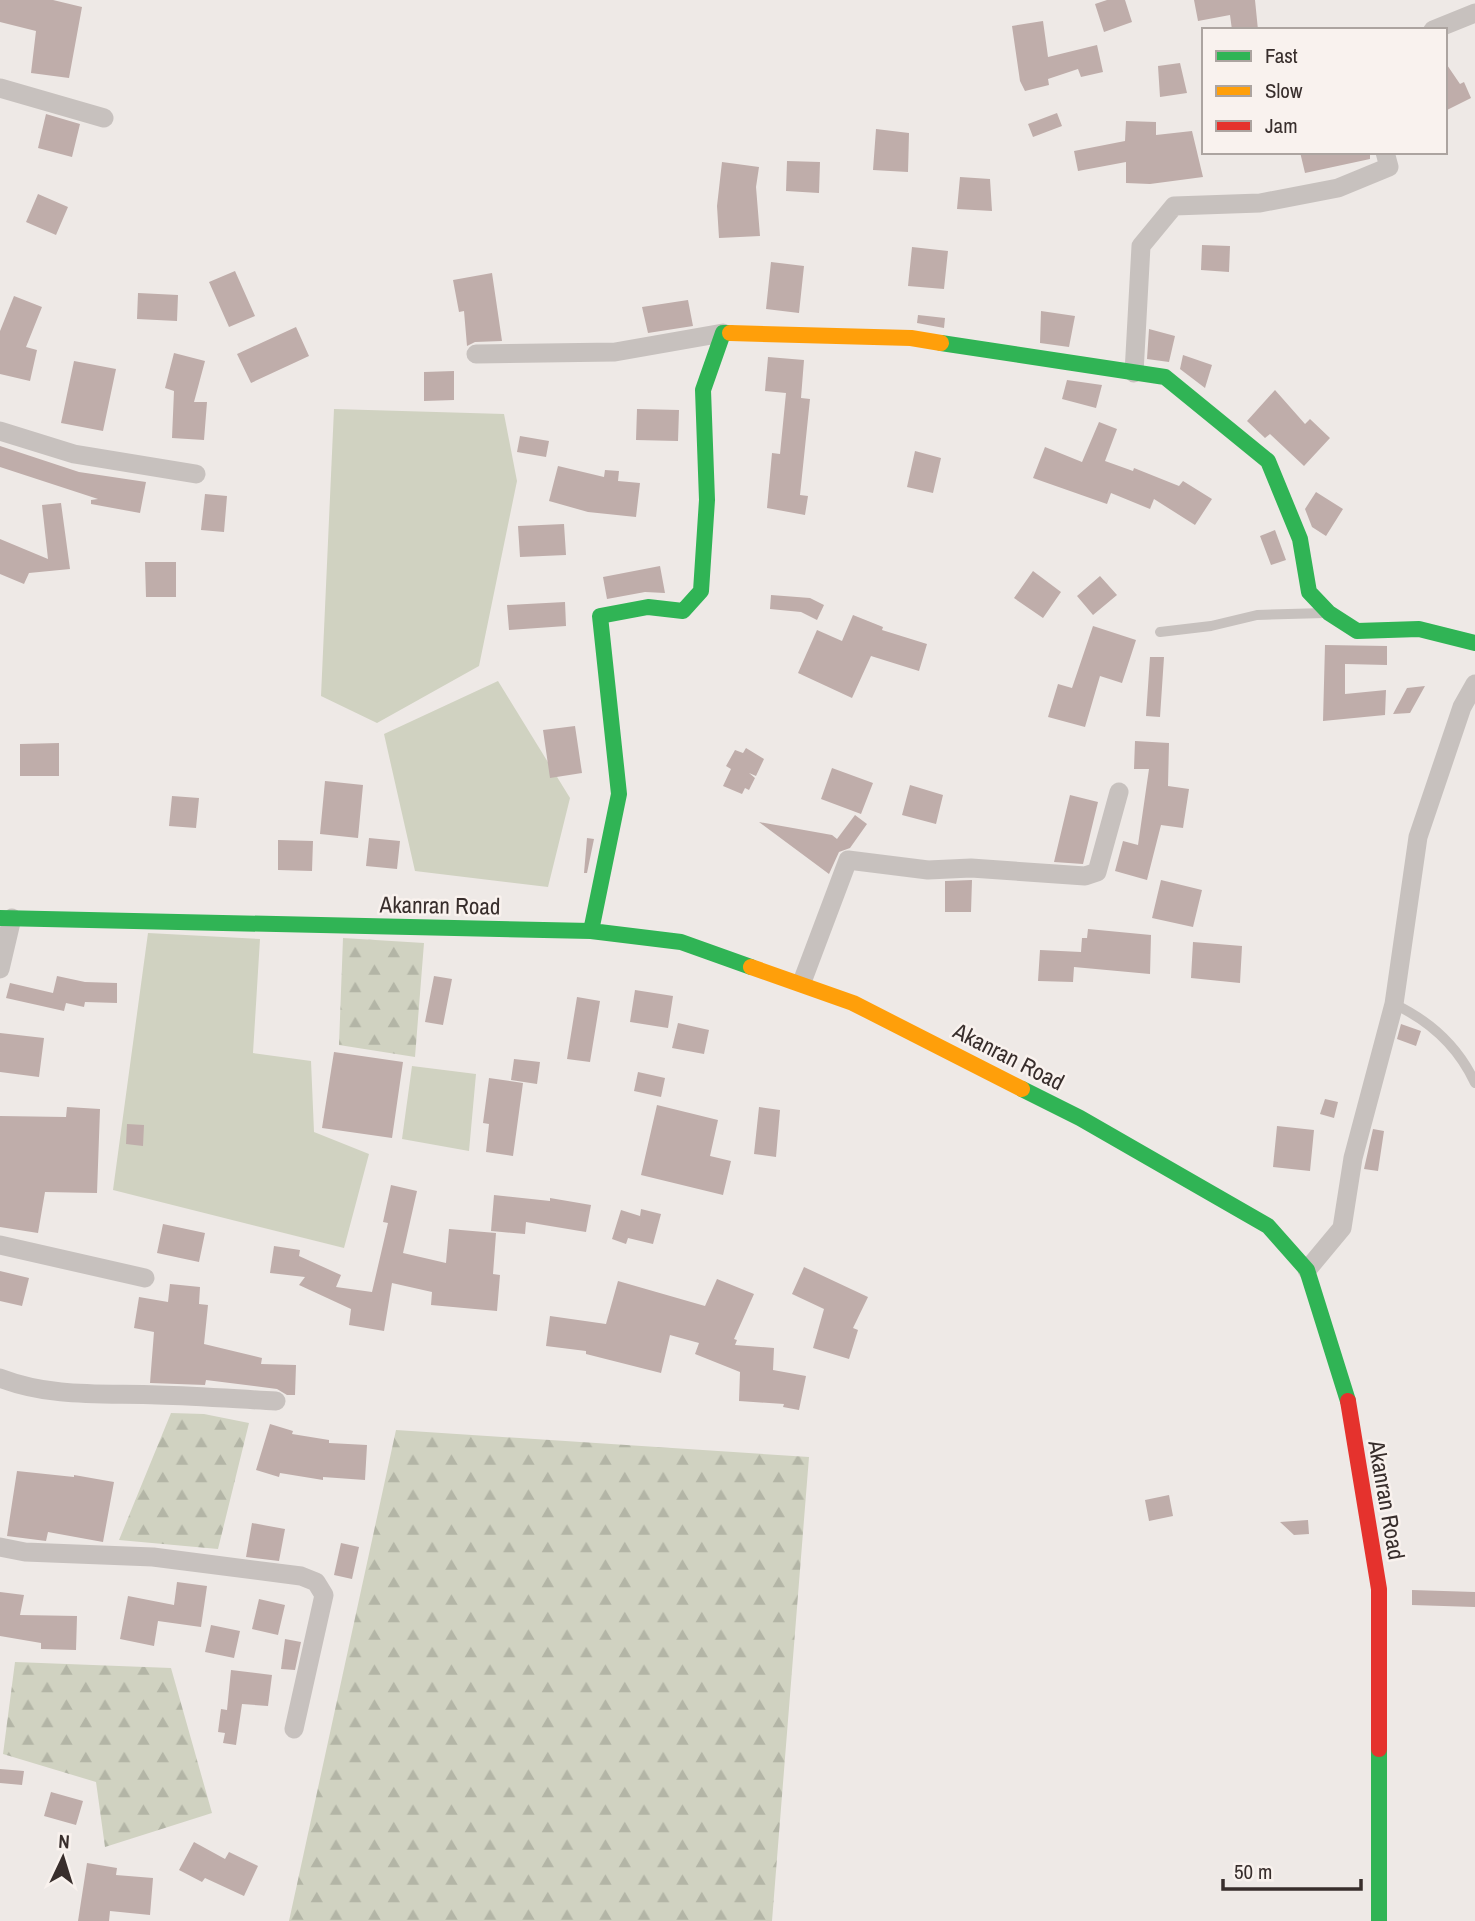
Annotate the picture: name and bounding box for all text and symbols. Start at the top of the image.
legend [1202,28,1447,154]
text: Fast [1265,41,1298,70]
text: Slow [1265,76,1303,105]
text: Jam [1265,111,1298,140]
street label: Akanran Road [378,888,501,922]
street label: Akanran Road [947,1014,1070,1097]
street label: Akanran Road [1361,1437,1413,1562]
north arrow [28,1823,98,1893]
text: N [58,1828,71,1854]
scale bar [1223,1848,1361,1892]
text: 50 m [1234,1857,1272,1886]

